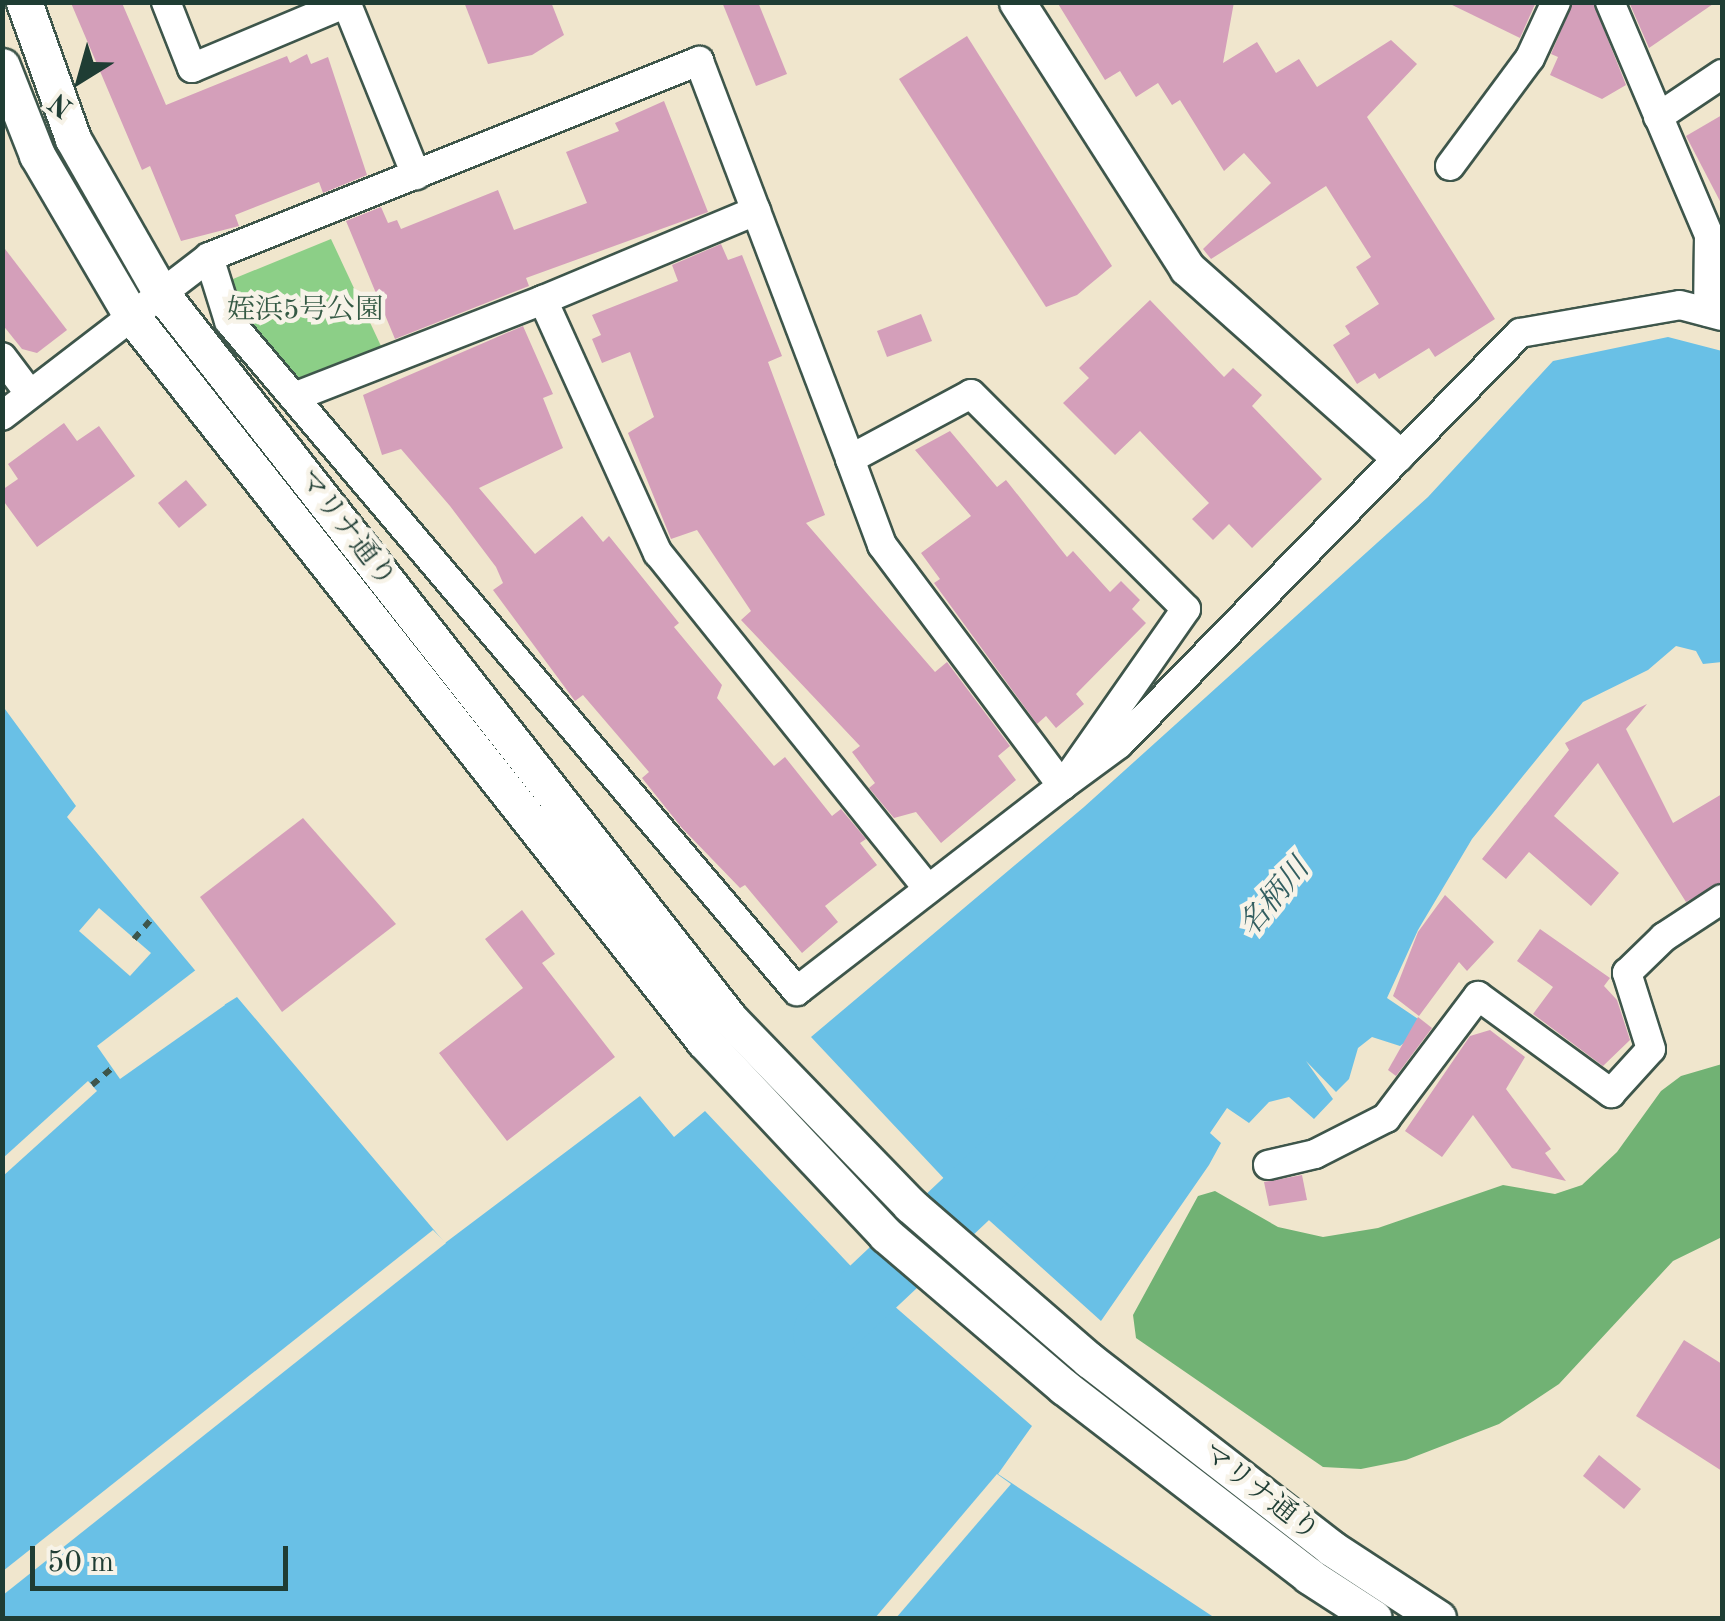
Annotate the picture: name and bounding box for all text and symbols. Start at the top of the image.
north arrow [30,30,130,130]
text: N [45,86,79,122]
park label: 姪浜5号公園 [227,294,383,328]
street label: マリナ通り [290,463,402,595]
water label: 名柄川 [1232,852,1318,944]
street label: マリナ通り [1194,1437,1326,1549]
scale bar [35,1526,292,1588]
text: 50 m [47,1548,114,1578]

